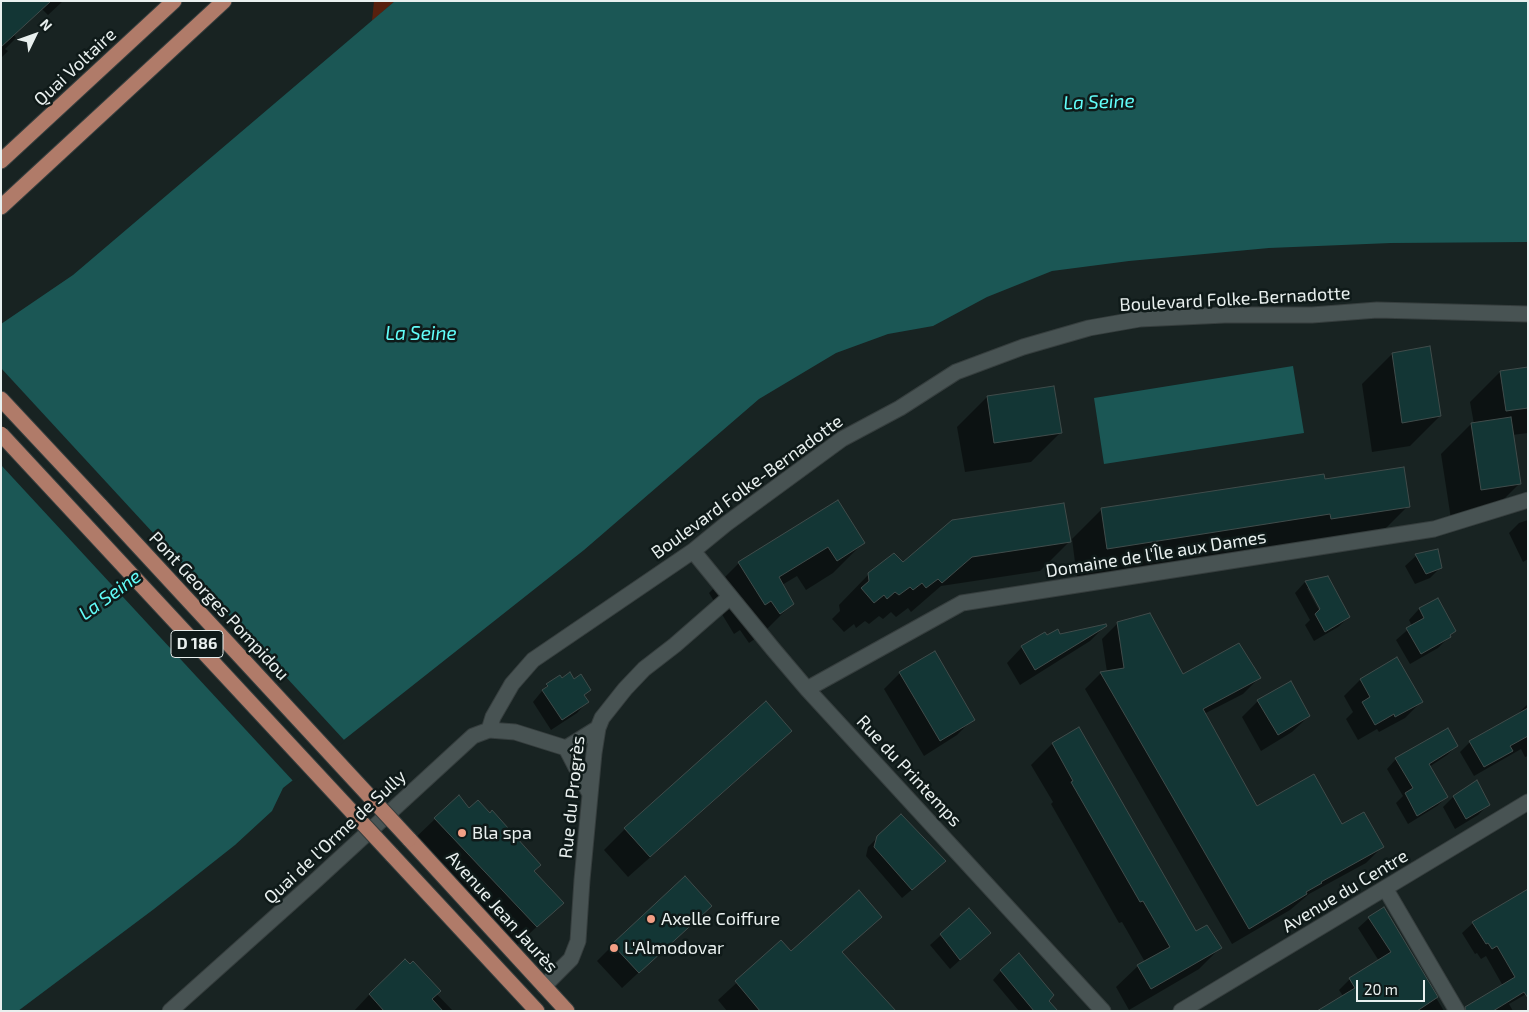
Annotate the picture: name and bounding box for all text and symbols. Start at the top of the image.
north arrow [10,10,60,60]
text: N [37,15,56,34]
street label: Quai Voltaire [30,24,120,110]
water label: La Seine [1063,89,1135,115]
street label: Boulevard Folke-Bernadotte [1119,282,1351,316]
water label: La Seine [385,323,457,345]
street label: Boulevard Folke-Bernadotte [647,410,847,564]
street label: Domaine de l'Île aux Dames [1044,526,1268,582]
street label: Pont Georges Pompidou [144,527,294,685]
water label: La Seine [74,565,146,625]
road number: D 186 [171,630,223,658]
street label: Rue du Printemps [852,711,966,831]
street label: Rue du Progrès [555,735,589,859]
street label: Quai de l'Orme de Sully [260,766,410,908]
place label: Bla spa [472,822,532,844]
marker: Bla spa [456,827,468,839]
street label: Avenue du Centre [1278,845,1412,937]
street label: Avenue Jean Jaurès [442,847,562,977]
place label: Axelle Coiffure [661,908,780,930]
marker: Axelle Coiffure [645,913,657,925]
place label: L'Almodovar [624,937,724,959]
marker: L'Almodovar [608,942,620,954]
scale bar [1359,970,1428,1002]
text: 20 m [1364,980,1398,998]

